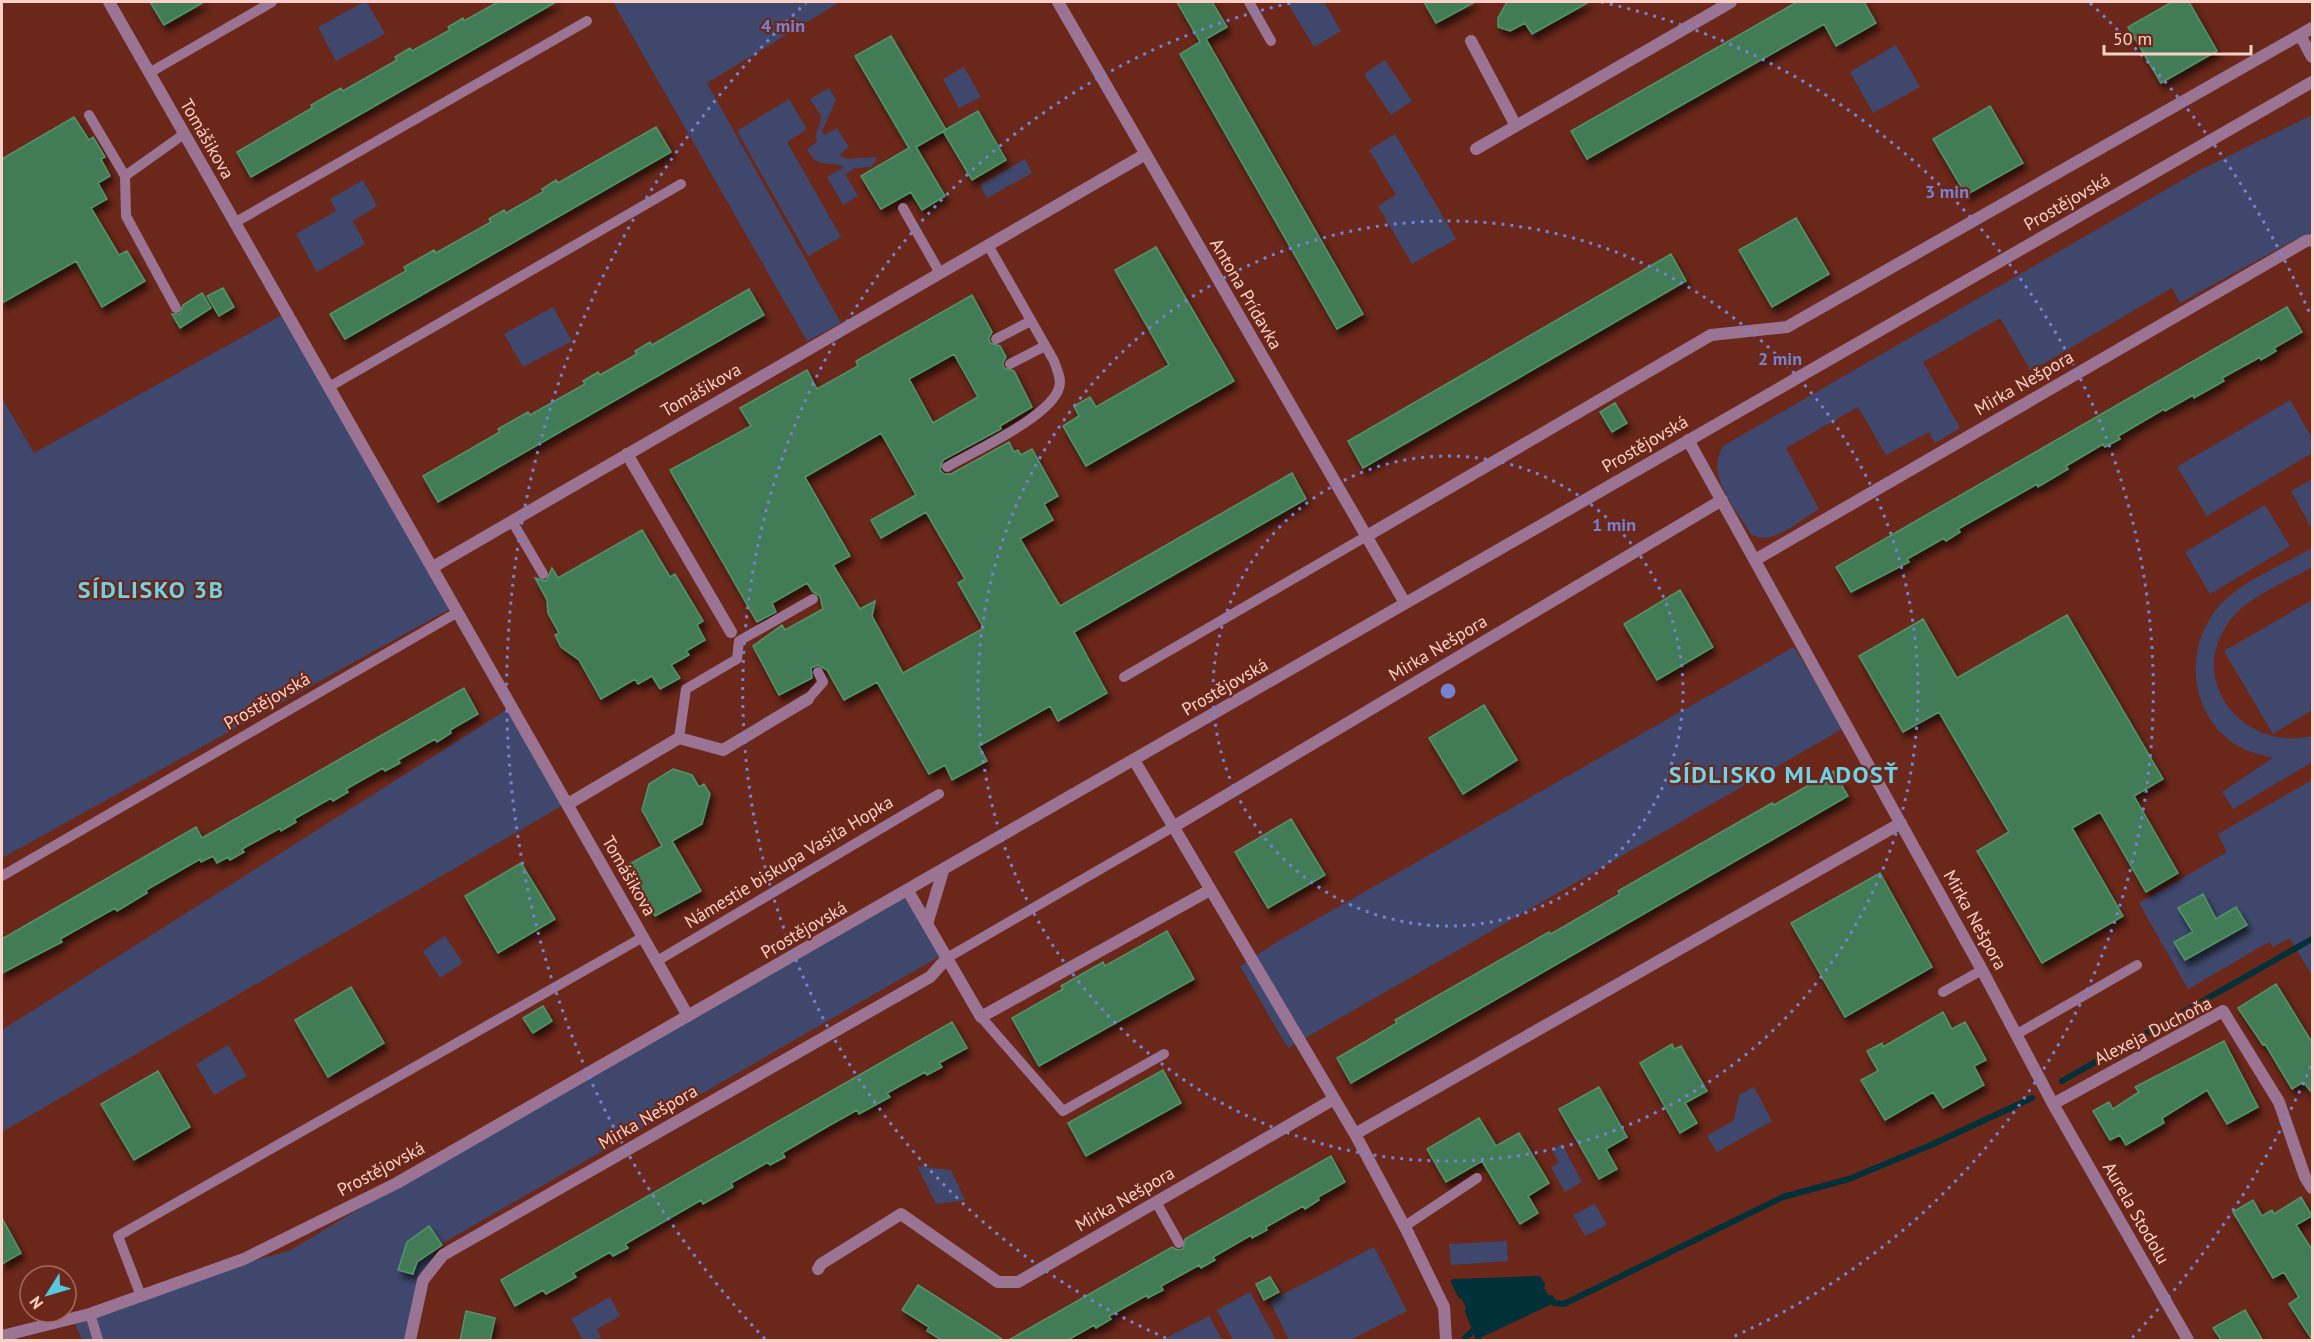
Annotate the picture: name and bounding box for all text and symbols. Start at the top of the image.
text: 4 min [761,14,805,37]
scale bar [2104,18,2251,56]
text: 50 m [2113,27,2152,50]
street label: Tomášikova [175,95,240,183]
street label: Prostějovská [2019,168,2114,235]
text: 3 min [1925,180,1969,203]
street label: Antona Prídavka [1205,234,1288,354]
street label: Mirka Nešpora [1970,345,2077,420]
text: 2 min [1758,347,1802,370]
street label: Tomášikova [657,357,745,422]
street label: Prostějovská [1597,410,1692,477]
text: 1 min [1592,513,1636,536]
district label: SÍDLISKO 3B [78,574,224,605]
street label: Mirka Nešpora [1384,609,1491,686]
street label: Prostějovská [1177,653,1272,720]
street label: Prostějovská [219,667,314,734]
centre of rings [1438,681,1458,701]
district label: SÍDLISKO MLADOSŤ [1669,759,1899,790]
street label: Námestie biskupa Vasiľa Hopka [680,790,897,933]
street label: Tomášikova [597,832,662,920]
street label: Mirka Nešpora [1939,866,2012,974]
street label: Prostějovská [756,896,851,963]
street label: Alexeja Duchoňa [2090,991,2215,1070]
street label: Mirka Nešpora [594,1079,701,1154]
street label: Prostějovská [333,1136,428,1201]
street label: Aurela Stodolu [2098,1158,2175,1268]
street label: Mirka Nešpora [1071,1161,1178,1236]
north arrow [18,1264,78,1324]
text: N [25,1293,47,1313]

